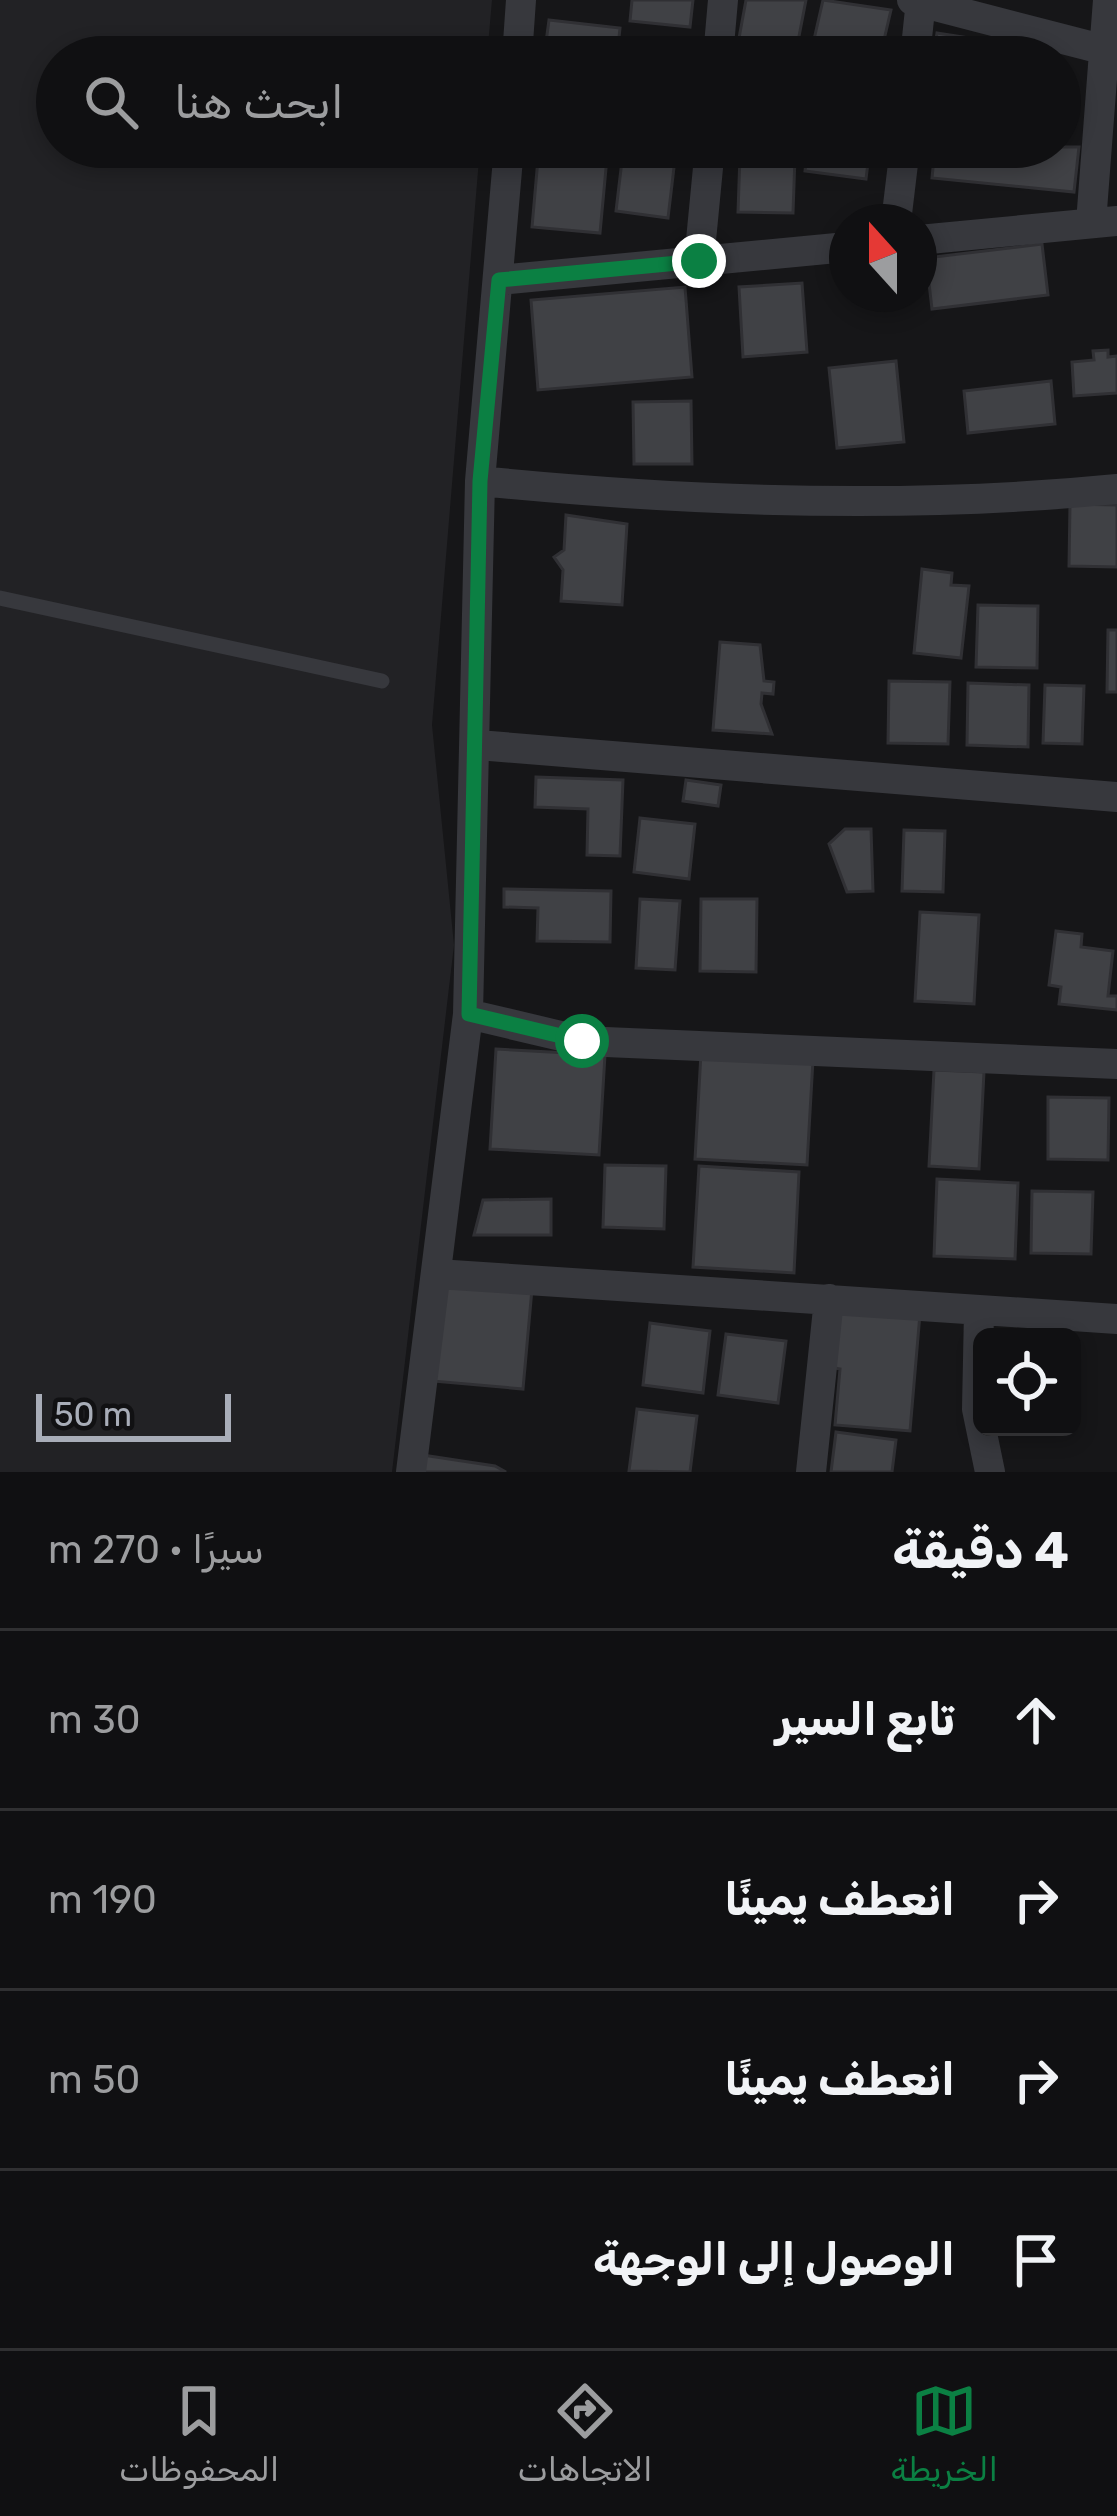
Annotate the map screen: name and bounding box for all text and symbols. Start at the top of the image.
search box [36,36,1081,168]
icon: search [78,69,144,135]
text: ابحث هنا [174,76,344,129]
north arrow [829,204,937,312]
route end [672,234,726,288]
route start [555,1014,609,1068]
map controls [973,1328,1081,1436]
button: locate [973,1328,1081,1436]
scale bar [36,1388,231,1441]
text: 50 m [54,1395,132,1434]
text: 4 دقيقة [892,1520,1069,1581]
text: سيرًا · 270 m [48,1527,264,1573]
icon: ahead [1003,1687,1069,1753]
text: تابع السير [775,1693,955,1746]
text: 30 m [48,1697,140,1743]
icon: right [1003,1867,1069,1933]
text: انعطف يمينًا [724,1873,955,1926]
text: 190 m [48,1877,157,1923]
icon: right [1003,2047,1069,2113]
text: انعطف يمينًا [724,2053,955,2106]
text: 50 m [48,2057,140,2103]
icon: arrive [1003,2227,1069,2293]
text: الوصول إلى الوجهة [593,2233,955,2286]
tab: المحفوظات [119,2378,279,2489]
tab: الاتجاهات [517,2378,653,2489]
tab: الخريطة [891,2378,998,2489]

